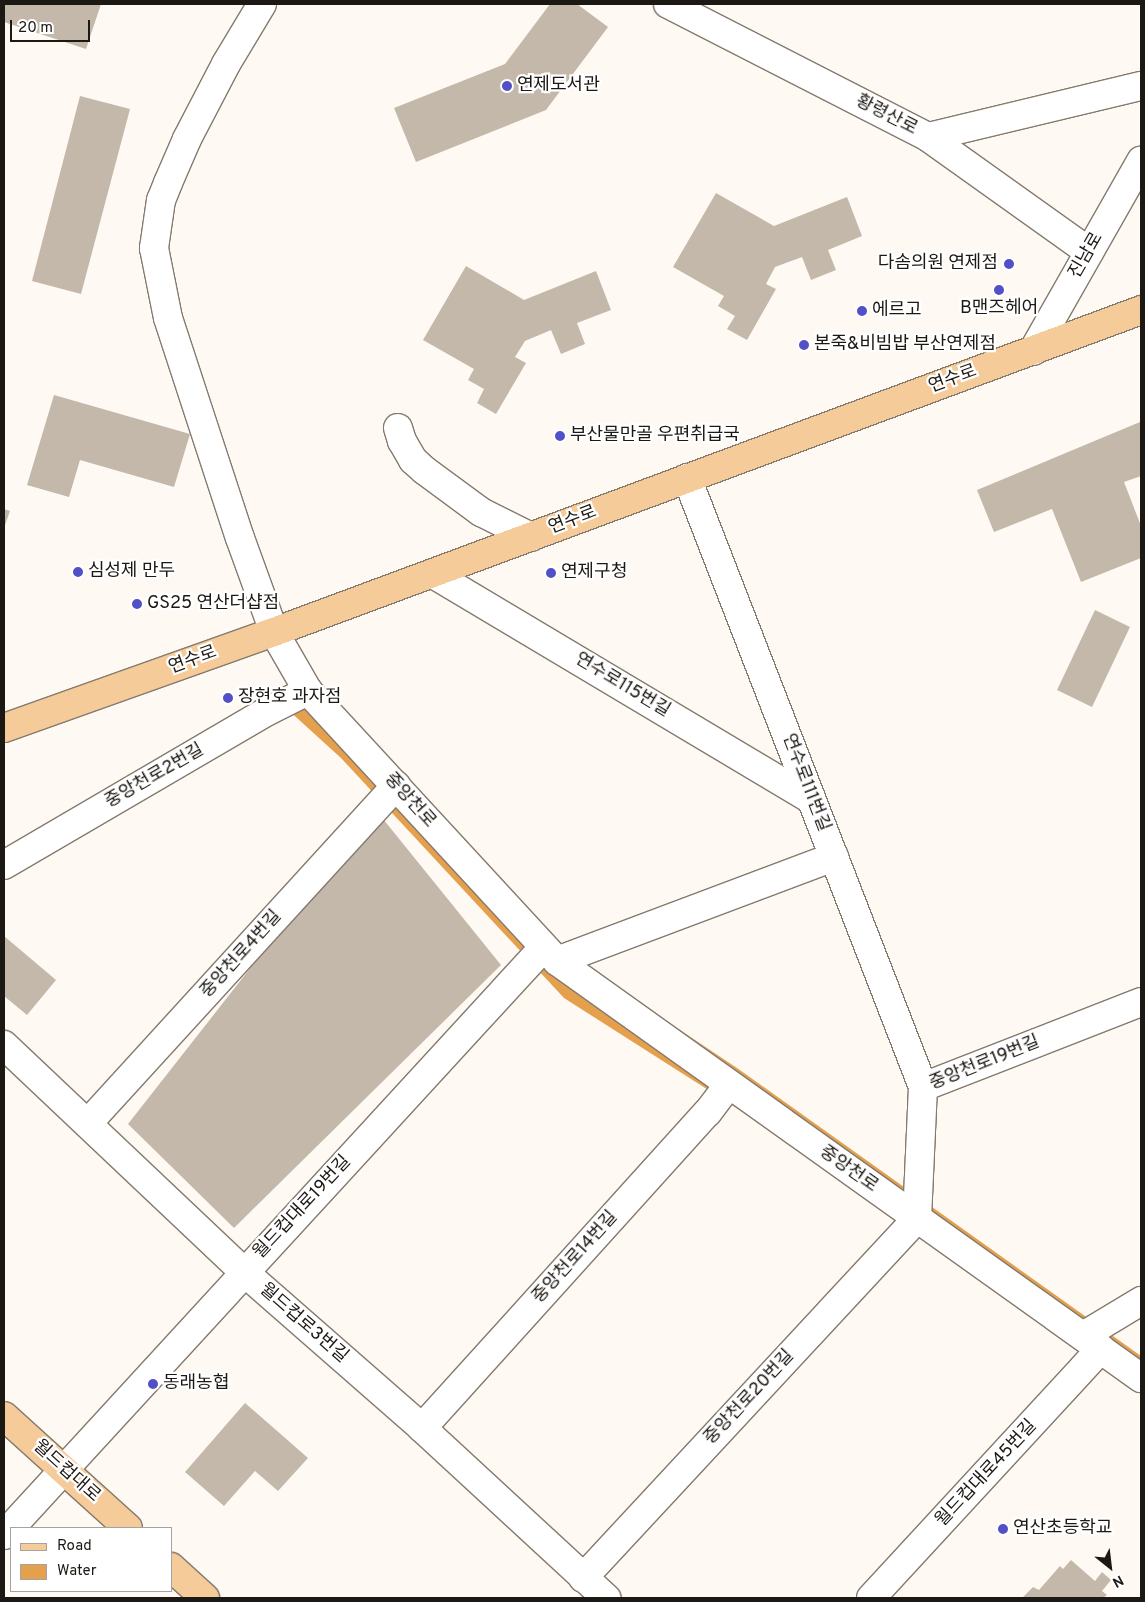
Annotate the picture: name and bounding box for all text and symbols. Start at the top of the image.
scale bar [12,10,92,42]
text: 20 m [18,19,53,38]
place label: 연제도서관 [517,75,600,97]
marker: 연제도서관 [501,80,513,92]
street label: 황령산로 [852,91,920,141]
street label: 진남로 [1065,229,1109,283]
place label: 다솜의원 연제점 [878,253,998,275]
marker: 다솜의원 연제점 [1002,257,1016,271]
marker: B맨즈헤어 [993,284,1005,296]
place label: B맨즈헤어 [960,298,1038,320]
place label: 에르고 [872,300,922,322]
marker: 에르고 [856,305,868,317]
place label: 본죽&비빔밥 부산연제점 [814,334,996,356]
marker: 본죽&비빔밥 부산연제점 [798,339,810,351]
street label: 연수로 [926,361,980,399]
place label: 부산물만골 우편취급국 [570,425,740,447]
marker: 부산물만골 우편취급국 [554,430,566,442]
street label: 연수로 [546,502,600,540]
place label: 심성제 만두 [88,561,175,583]
place label: 연제구청 [561,562,627,584]
marker: 심성제 만두 [72,566,84,578]
marker: 연제구청 [545,567,557,579]
place label: GS25 연산더샵점 [147,593,279,615]
marker: GS25 연산더샵점 [131,598,143,610]
street label: 연수로 [166,642,220,680]
street label: 연수로115번길 [570,649,674,723]
place label: 장현호 과자점 [238,687,342,709]
marker: 장현호 과자점 [222,692,234,704]
street label: 연수로111번길 [776,731,834,835]
street label: 중앙천로2번길 [102,740,208,814]
street label: 중앙천로 [379,769,439,833]
street label: 중앙천로4번길 [197,907,287,1003]
street label: 중앙천로19번길 [927,1032,1043,1096]
street label: 중앙천로 [815,1142,881,1198]
street label: 월드컵대로19번길 [250,1152,356,1264]
street label: 중앙천로14번길 [529,1207,623,1309]
street label: 월드컵로3번길 [254,1280,352,1368]
street label: 중앙천로20번길 [701,1346,799,1450]
place label: 동래농협 [163,1373,229,1395]
marker: 동래농협 [147,1378,159,1390]
street label: 월드컵대로45번길 [932,1416,1042,1532]
street label: 월드컵대로 [28,1436,104,1508]
place label: 연산초등학교 [1013,1518,1112,1540]
marker: 연산초등학교 [997,1523,1009,1535]
legend [10,1527,172,1592]
text: Road [57,1537,92,1556]
north arrow [1085,1542,1135,1592]
text: Water [57,1562,96,1581]
text: N [1109,1571,1126,1590]

